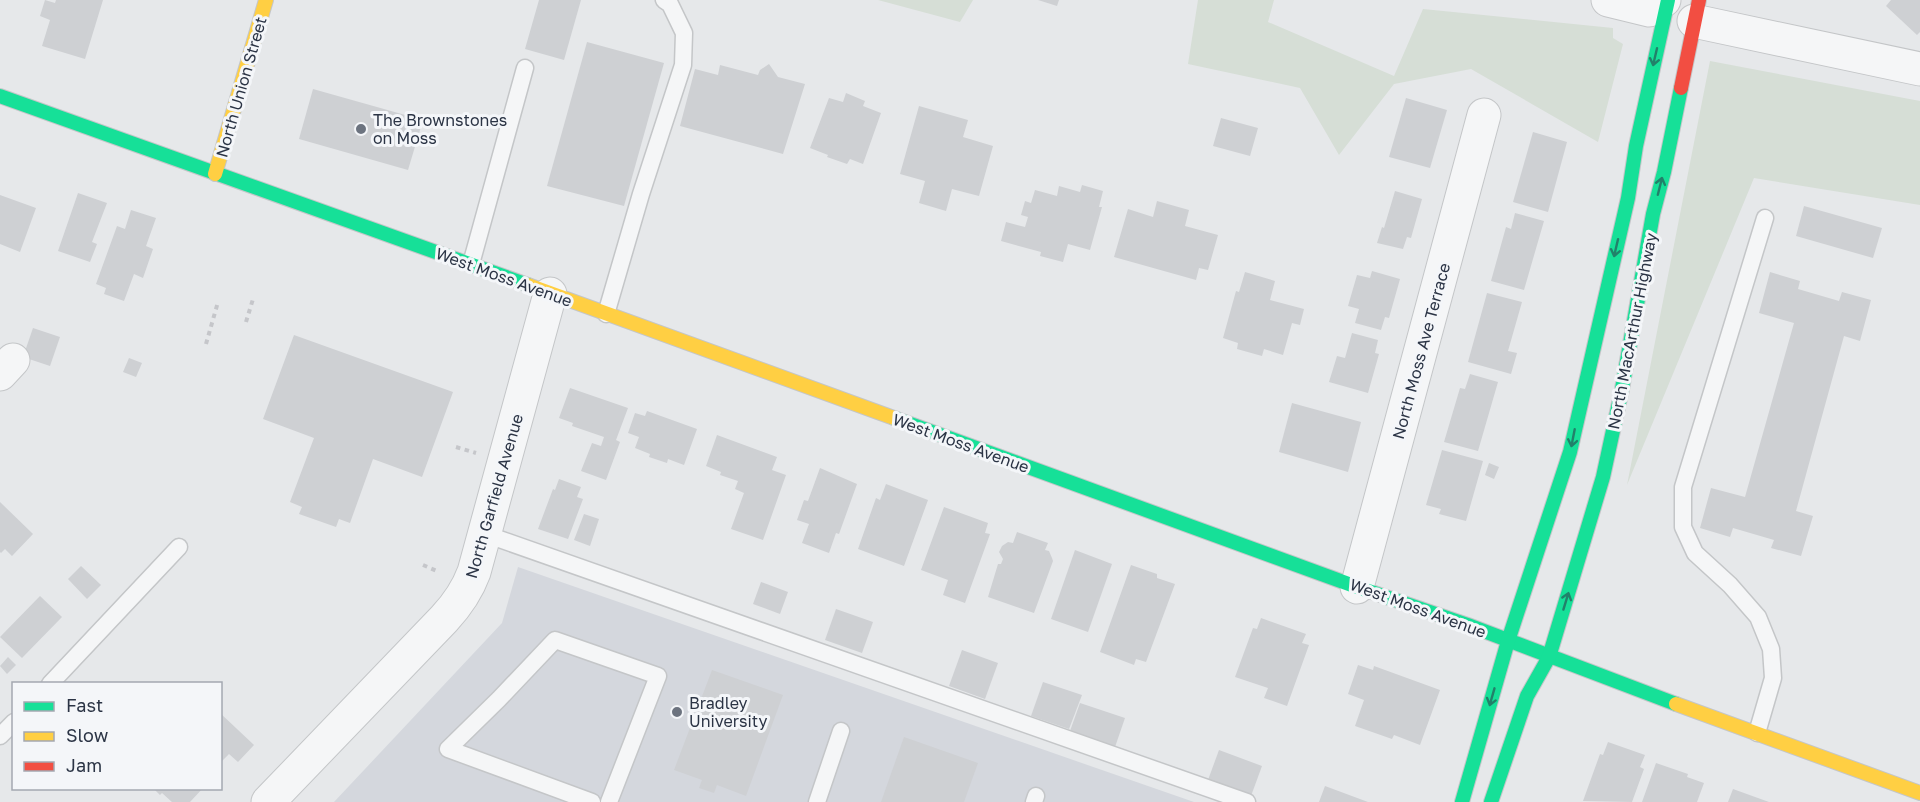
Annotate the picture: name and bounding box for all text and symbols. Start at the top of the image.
street label: North Union Street [211,14,271,160]
one-way arrow [1649,47,1661,66]
place label: The Brownstones on Moss [373,110,507,148]
marker: The Brownstones on Moss [354,122,368,136]
one-way arrow [1655,177,1667,196]
street label: North MacArthur Highway [1603,231,1661,431]
one-way arrow [1610,238,1621,257]
street label: West Moss Avenue [433,243,575,311]
street label: North Moss Ave Terrace [1388,261,1454,441]
street label: West Moss Avenue [890,409,1032,477]
street label: North Garfield Avenue [461,411,527,581]
one-way arrow [1567,428,1578,447]
street label: West Moss Avenue [1347,574,1489,642]
one-way arrow [1561,592,1572,611]
legend [12,682,222,790]
one-way arrow [1486,687,1497,706]
place label: Bradley University [689,693,767,731]
text: Fast [66,694,103,716]
marker: Bradley University [670,705,684,719]
text: Slow [66,724,109,746]
text: Jam [66,754,102,776]

